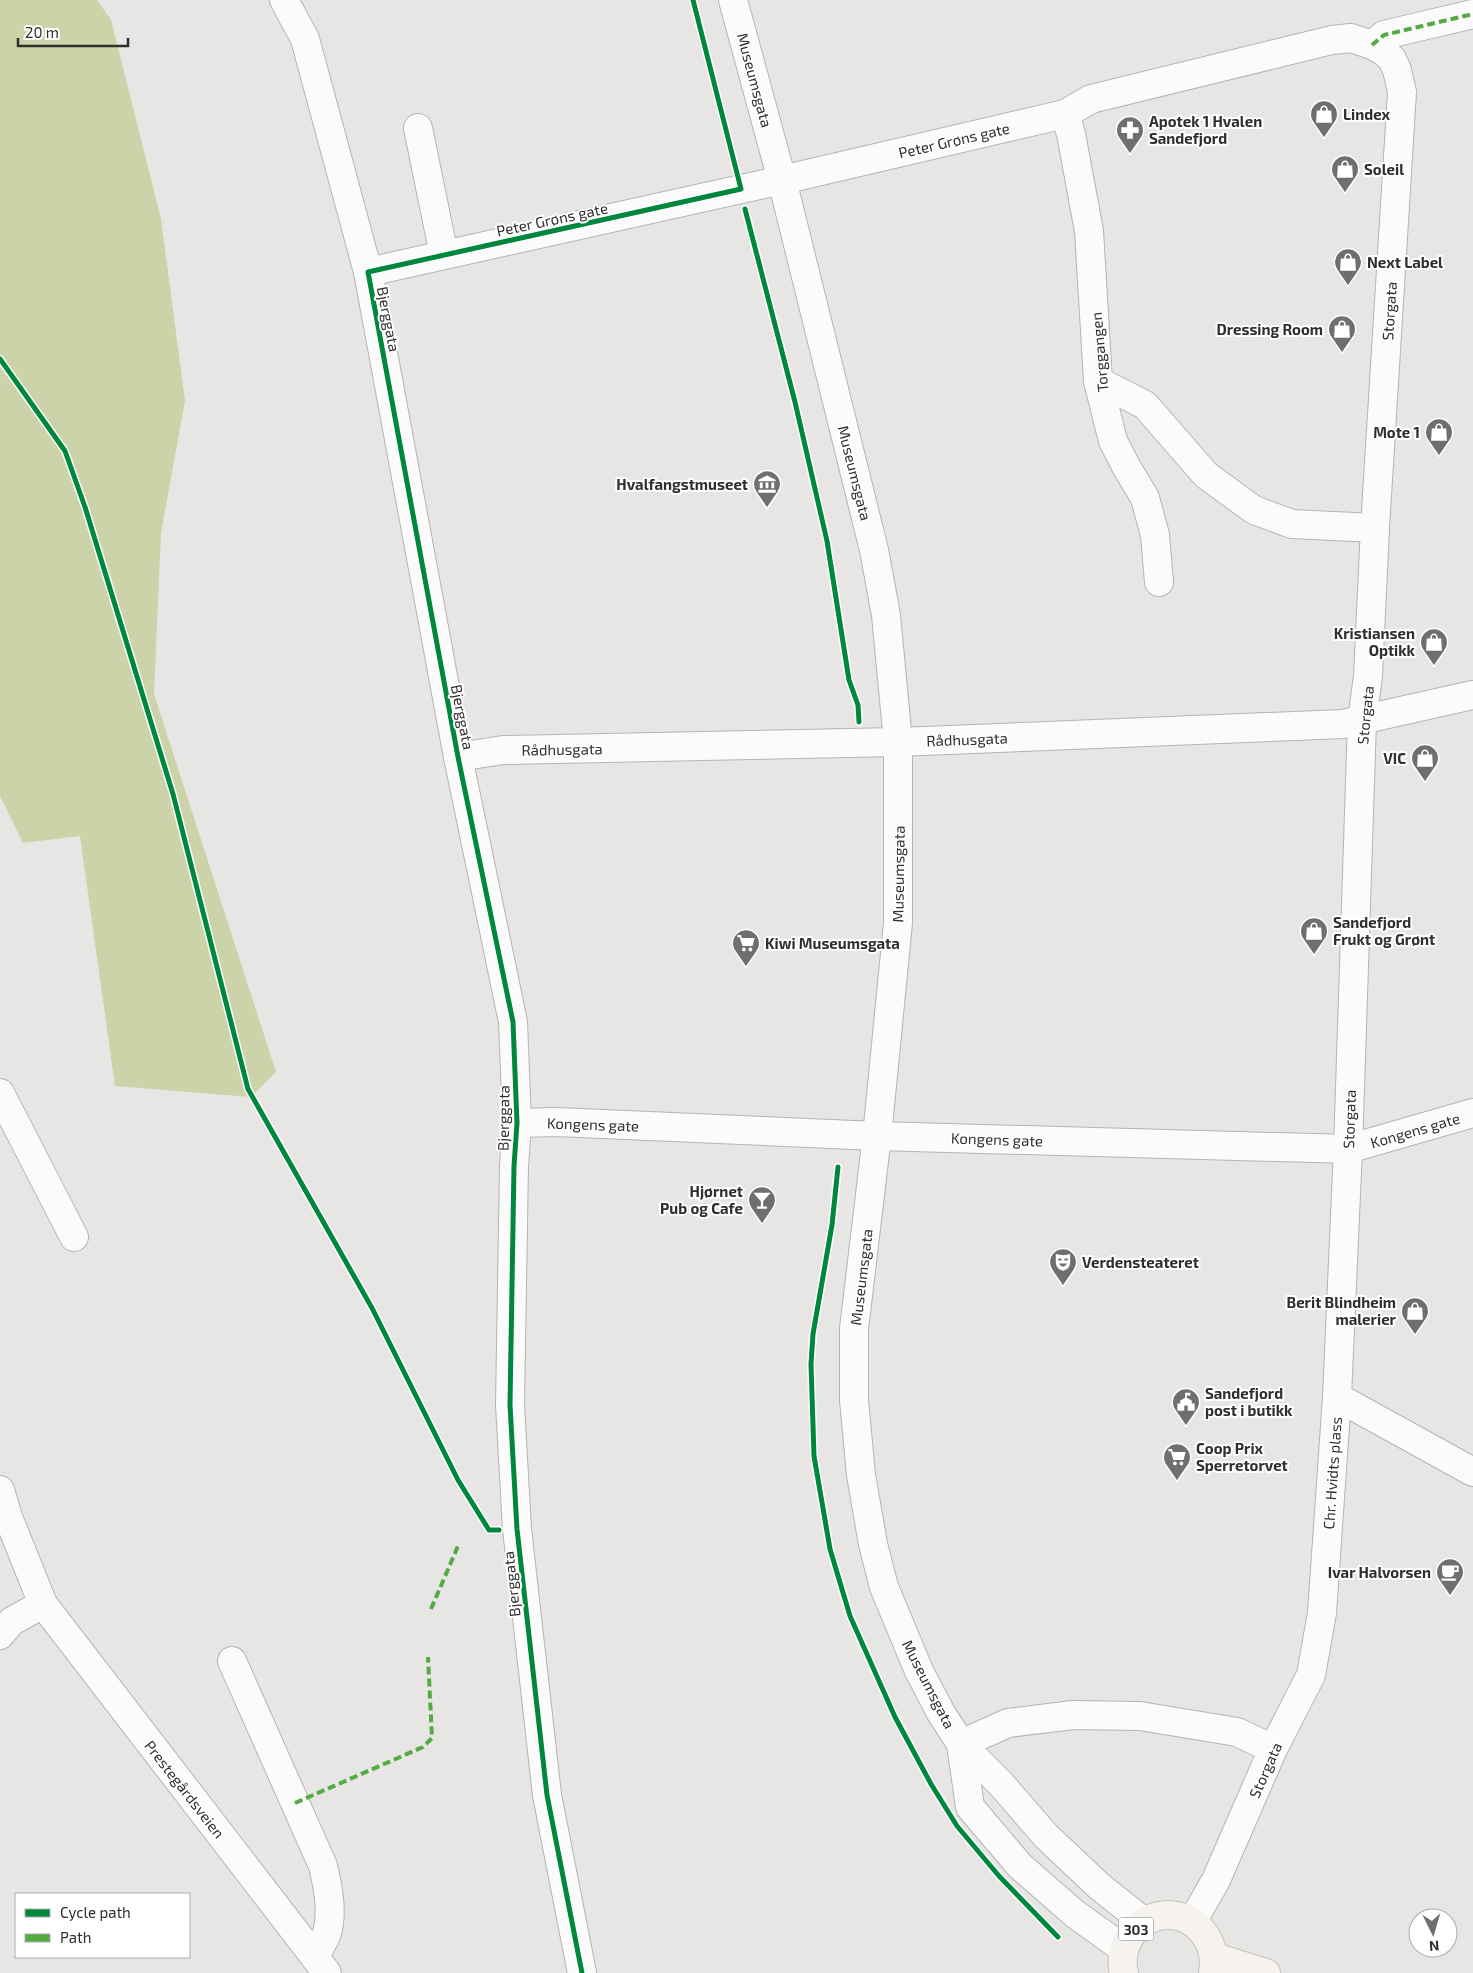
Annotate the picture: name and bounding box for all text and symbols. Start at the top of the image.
scale bar [18,15,128,47]
text: 20 m [25,23,59,41]
street label: Museumsgata [734,31,776,129]
shop icon: Lindex [1309,99,1339,138]
place label: Lindex [1343,105,1391,123]
place label: Apotek 1 Hvalen Sandefjord [1149,112,1262,147]
pharmacy icon: Apotek 1 Hvalen Sandefjord [1115,115,1145,154]
street label: Peter Grøns gate [897,118,1011,162]
shop icon: Soleil [1330,154,1360,193]
place label: Soleil [1364,160,1404,178]
street label: Peter Grøns gate [495,198,609,240]
shop icon: Next Label [1333,247,1363,286]
place label: Next Label [1367,253,1443,271]
street label: Storgata [1378,281,1400,341]
street label: Bjerggata [373,285,404,353]
street label: Torggangen [1087,311,1111,393]
shop icon: Dressing Room [1327,314,1357,353]
place label: Dressing Room [1216,320,1323,338]
shop icon: Mote 1 [1424,417,1454,456]
place label: Mote 1 [1373,423,1420,441]
street label: Museumsgata [835,424,875,522]
museum icon: Hvalfangstmuseet [752,469,782,508]
place label: Hvalfangstmuseet [616,475,748,493]
place label: Kristiansen Optikk [1334,624,1416,659]
shop icon: Kristiansen Optikk [1419,627,1449,666]
street label: Bjerggata [447,683,478,751]
street label: Storgata [1353,685,1377,745]
street label: Rådhusgata [926,729,1008,749]
street label: Rådhusgata [521,739,603,759]
shop icon: VIC [1410,743,1440,782]
place label: VIC [1383,749,1406,767]
street label: Museumsgata [888,825,908,923]
place label: Sandefjord Frukt og Grønt [1333,913,1435,948]
shop icon: Sandefjord Frukt og Grønt [1299,916,1329,955]
supermarket icon: Kiwi Museumsgata [731,928,761,967]
place label: Kiwi Museumsgata [765,934,900,952]
street label: Bjerggata [493,1085,514,1151]
street label: Storgata [1339,1089,1359,1149]
street label: Kongens gate [1368,1109,1462,1151]
street label: Kongens gate [547,1113,639,1135]
street label: Kongens gate [951,1128,1043,1150]
place label: Hjørnet Pub og Cafe [660,1182,743,1217]
bar icon: Hjørnet Pub og Cafe [747,1185,777,1224]
street label: Museumsgata [846,1228,876,1326]
theatre icon: Verdensteateret [1048,1247,1078,1286]
place label: Verdensteateret [1082,1253,1199,1271]
place label: Berit Blindheim malerier [1287,1293,1397,1328]
shop icon: Berit Blindheim malerier [1400,1296,1430,1335]
place label: Sandefjord post i butikk [1205,1384,1293,1419]
public building icon: Sandefjord post i butikk [1171,1387,1201,1426]
street label: Chr. Hvidts plass [1319,1416,1345,1530]
place label: Coop Prix Sperretorvet [1196,1439,1288,1474]
supermarket icon: Coop Prix Sperretorvet [1162,1442,1192,1481]
street label: Bjerggata [499,1550,524,1618]
cafe icon: Ivar Halvorsen [1435,1557,1465,1596]
place label: Ivar Halvorsen [1328,1563,1431,1581]
street label: Museumsgata [899,1637,959,1731]
street label: Prestegårdsveien [141,1737,229,1841]
street label: Storgata [1245,1739,1285,1801]
legend [15,1893,190,1958]
text: Cycle path [60,1903,131,1921]
north arrow [1408,1908,1458,1958]
road number: 303 [1118,1918,1154,1940]
text: Path [60,1928,91,1946]
text: N [1428,1938,1440,1955]

